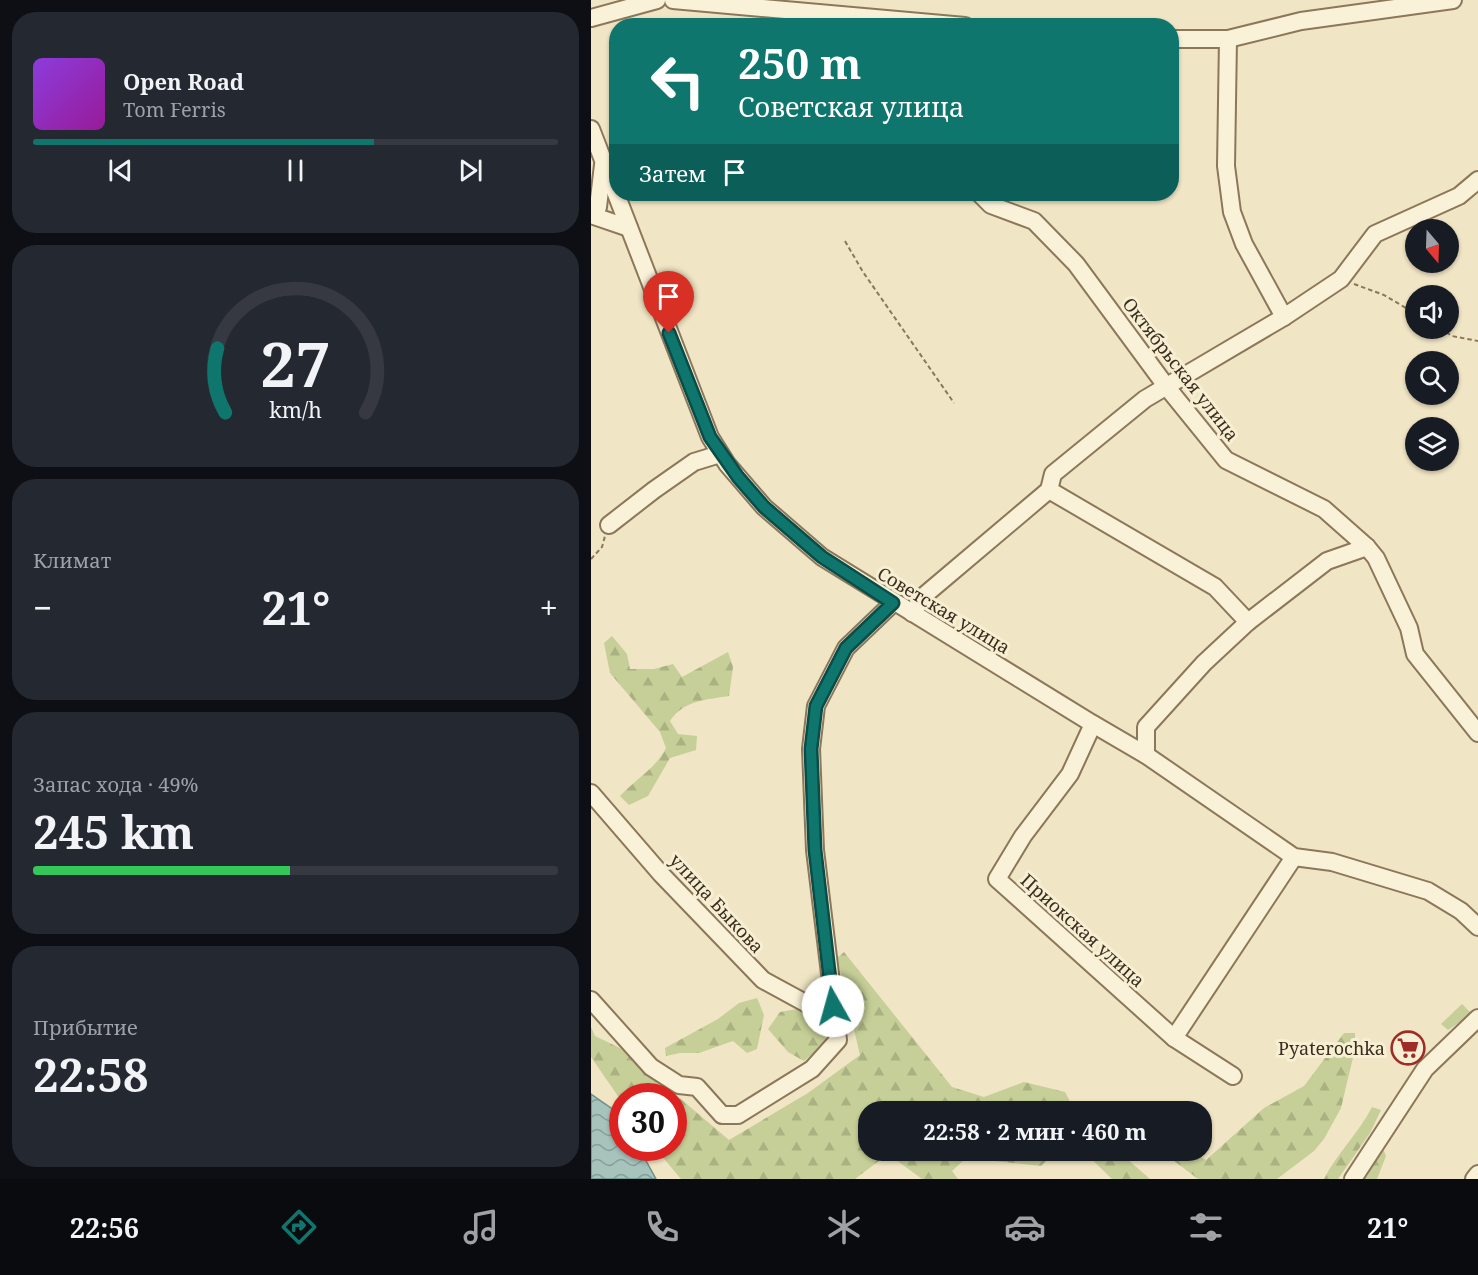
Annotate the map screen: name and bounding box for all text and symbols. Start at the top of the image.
text: 250 m [738,34,862,91]
icon: left [639,42,717,120]
text: Open Road [123,66,244,96]
text: Советская улица [738,88,964,125]
text: Tom Ferris [123,96,226,123]
icon: previous [104,154,137,187]
icon: pause [279,154,312,187]
icon: next [454,154,487,187]
icon: arrive [718,156,751,189]
text: Затем [639,158,706,188]
north arrow [1405,219,1459,273]
map controls [1405,219,1459,471]
pin [643,271,694,333]
icon: arrive [652,280,685,313]
button: sound [1405,285,1459,339]
street label: Октябрьская улица [1117,292,1245,446]
text: 27 [260,320,331,405]
button: search [1405,351,1459,405]
text: km/h [269,396,322,425]
button: layers [1405,417,1459,471]
text: Климат [33,547,111,574]
street label: Советская улица [873,561,1015,659]
text: 21° [261,577,330,638]
text: − [33,585,52,630]
text: + [540,585,558,630]
text: Запас хода · 49% [33,771,198,798]
text: 245 km [33,801,194,862]
street label: улица Быкова [665,848,769,958]
street label: Приокская улица [1016,868,1150,992]
position arrow [801,974,865,1038]
text: Прибытие [33,1014,138,1041]
supermarket icon: Pyaterochka [1390,1030,1426,1066]
place label: Pyaterochka [1278,1036,1385,1060]
text: 22:58 [33,1044,148,1105]
speed limit sign: 30 [609,1083,687,1161]
text: 22:58 · 2 мин · 460 m [923,1116,1147,1146]
icon: directions [278,1206,320,1248]
icon: music [460,1206,502,1248]
icon: phone [641,1206,683,1248]
icon: climate [823,1206,865,1248]
icon: car [1004,1206,1046,1248]
icon: filters [1185,1206,1227,1248]
text: 22:56 [70,1209,139,1246]
text: 21° [1367,1209,1408,1246]

